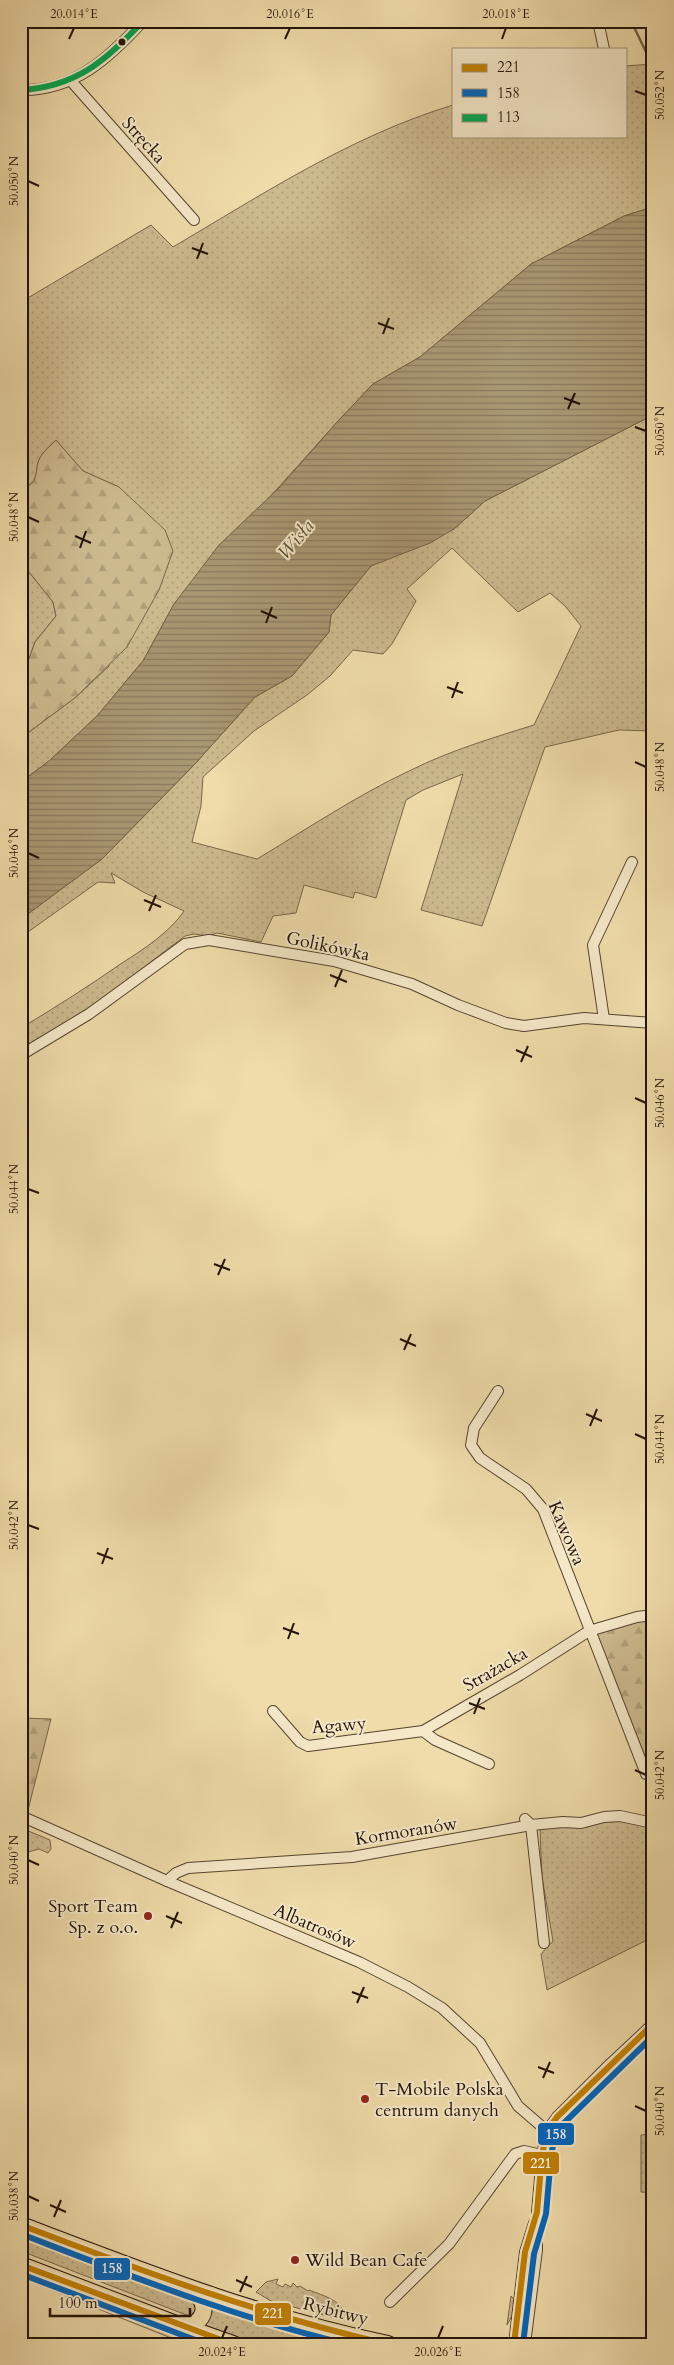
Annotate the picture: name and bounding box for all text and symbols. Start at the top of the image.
text: 20.014°E [50,6,98,22]
text: 20.016°E [266,6,314,22]
text: 20.018°E [482,6,530,22]
unlabelled marker [117,37,127,47]
legend [452,48,626,138]
text: 221 [497,57,520,77]
text: 50.052°N [652,69,668,120]
text: 158 [497,83,520,103]
text: 113 [497,107,520,127]
street label: Stręcka [116,112,171,169]
text: 50.050°N [6,155,22,206]
text: 50.050°N [652,405,668,456]
text: 50.048°N [6,491,22,542]
water label: Wisła [272,514,320,565]
text: 50.048°N [652,741,668,792]
text: 50.046°N [6,827,22,878]
street label: Golikówka [284,925,372,968]
text: 50.046°N [652,1077,668,1128]
text: 50.044°N [6,1163,22,1214]
text: 50.044°N [652,1413,668,1464]
street label: Kawowa [542,1497,591,1569]
text: 50.042°N [6,1499,22,1550]
street label: Strażacka [458,1641,532,1698]
street label: Agawy [311,1711,368,1740]
text: 50.042°N [652,1749,668,1800]
street label: Kormoranów [353,1811,460,1852]
text: 50.040°N [6,1834,22,1885]
place label: Sport Team Sp. z o.o. [48,1894,139,1940]
street label: Albatrosów [270,1898,360,1955]
marker: Sport Team Sp. z o.o. [142,1910,154,1922]
place label: T‑Mobile Polska centrum danych [375,2077,504,2123]
text: 50.040°N [652,2085,668,2136]
marker: T‑Mobile Polska centrum danych [359,2093,371,2105]
line badge: 158 [537,2122,575,2146]
text: 158 [545,2125,567,2144]
line badge: 221 [522,2151,560,2175]
text: 221 [530,2154,552,2173]
text: 50.038°N [6,2170,22,2221]
place label: Wild Bean Cafe [304,2248,427,2273]
marker: Wild Bean Cafe [289,2254,301,2266]
line badge: 158 [93,2257,131,2281]
text: 158 [101,2259,123,2278]
scale bar [50,2285,190,2317]
street label: Rybitwy [301,2291,372,2332]
text: 100 m [58,2293,98,2313]
line badge: 221 [254,2302,292,2326]
text: 221 [262,2304,284,2323]
text: 20.024°E [198,2344,246,2360]
text: 20.026°E [414,2344,462,2360]

